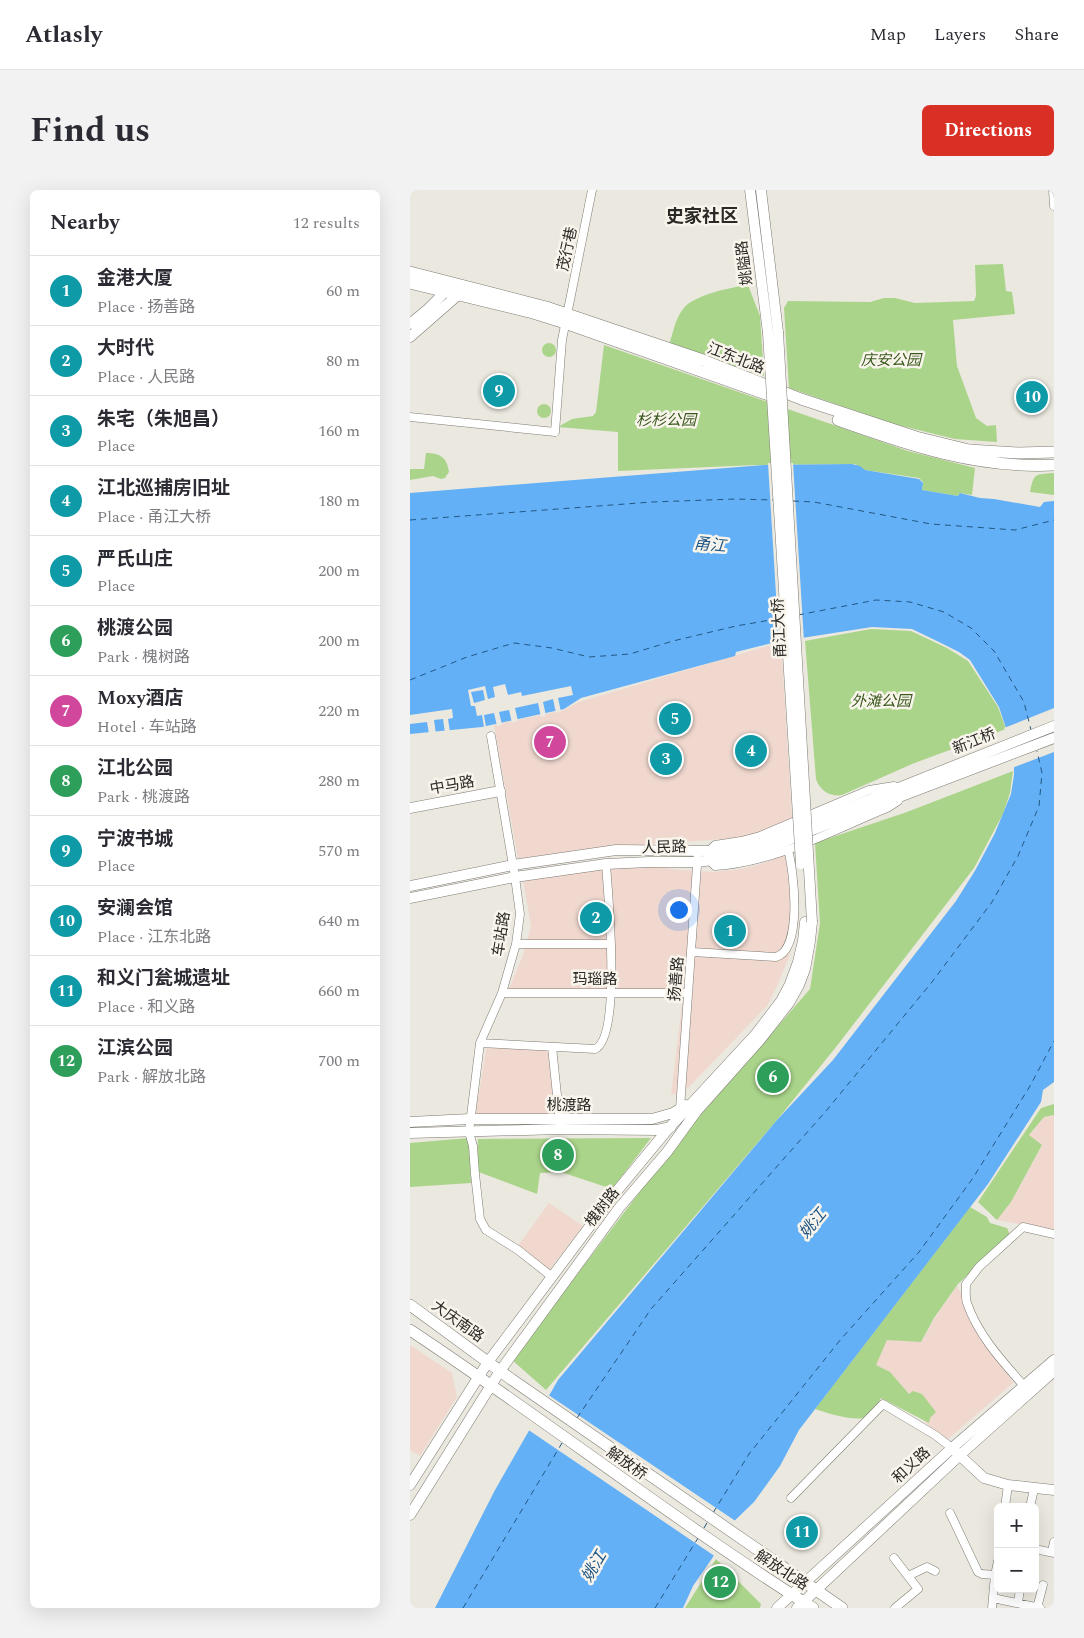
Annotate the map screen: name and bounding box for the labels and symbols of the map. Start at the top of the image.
district label: 史家社区 [666,203,738,230]
street label: 茂行巷 [552,225,583,274]
street label: 姚隘路 [730,239,759,287]
street label: 江东北路 [704,337,768,380]
park label: 庆安公园 [861,349,923,372]
pin: 9 [483,372,515,410]
pin: 10 [1016,378,1048,416]
park label: 杉杉公园 [636,409,698,432]
water label: 甬江 [693,532,729,559]
street label: 甬江大桥 [766,597,793,659]
park label: 外滩公园 [851,690,913,713]
pin: 5 [659,700,691,738]
street label: 新江桥 [949,722,999,761]
pin: 7 [534,723,566,761]
pin: 4 [735,732,767,770]
pin: 3 [650,740,682,778]
street label: 中马路 [428,770,476,801]
street label: 人民路 [641,836,687,859]
your location [666,897,692,923]
pin: 2 [580,899,612,937]
street label: 车站路 [487,910,516,958]
pin: 1 [714,912,746,950]
street label: 扬善路 [663,956,690,1002]
street label: 玛瑙路 [572,968,618,991]
pin: 6 [757,1058,789,1096]
street label: 桃渡路 [546,1094,592,1117]
pin: 8 [542,1136,574,1174]
street label: 槐树路 [579,1182,625,1232]
water label: 姚江 [793,1202,834,1244]
street label: 大庆南路 [427,1294,489,1348]
street label: 解放桥 [602,1441,652,1486]
street label: 和义路 [887,1442,936,1489]
pin: 11 [786,1513,818,1551]
street label: 解放北路 [750,1544,813,1596]
water label: 姚江 [575,1545,613,1586]
pin: 12 [704,1563,736,1601]

